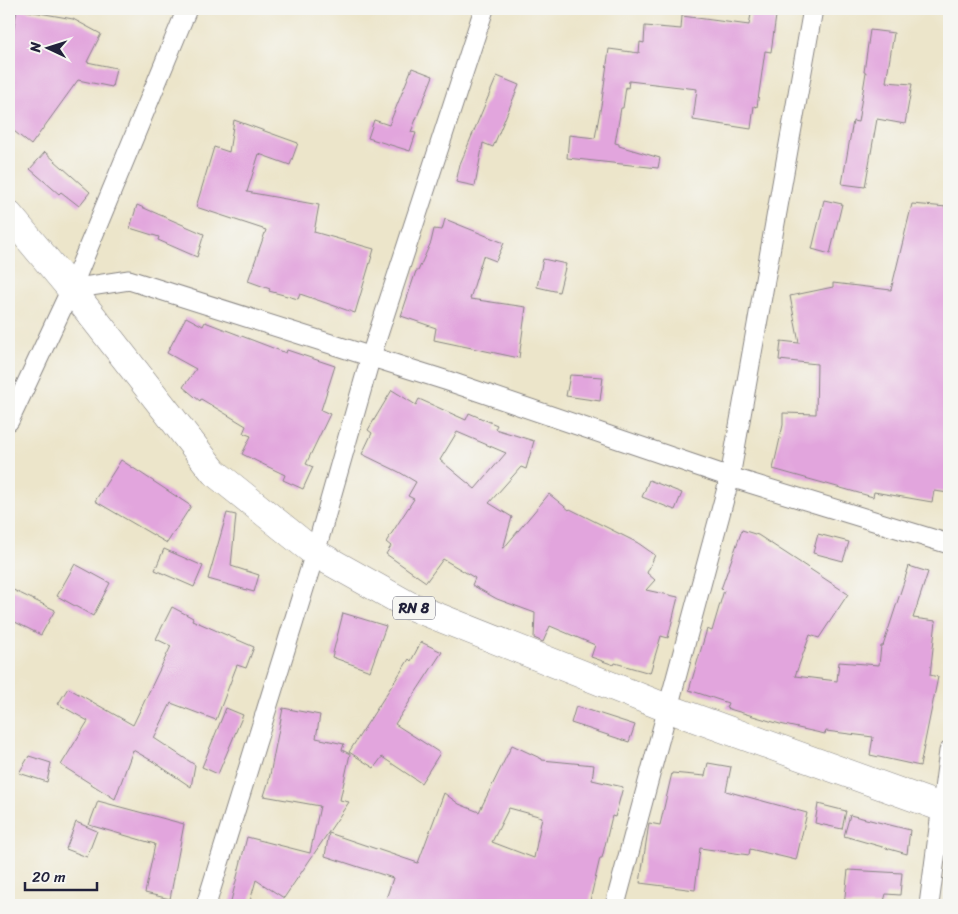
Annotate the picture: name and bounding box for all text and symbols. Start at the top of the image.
north arrow [22,22,72,72]
text: N [23,41,48,54]
road number: RN 8 [393,596,435,620]
scale bar [25,859,98,891]
text: 20 m [32,864,66,890]

